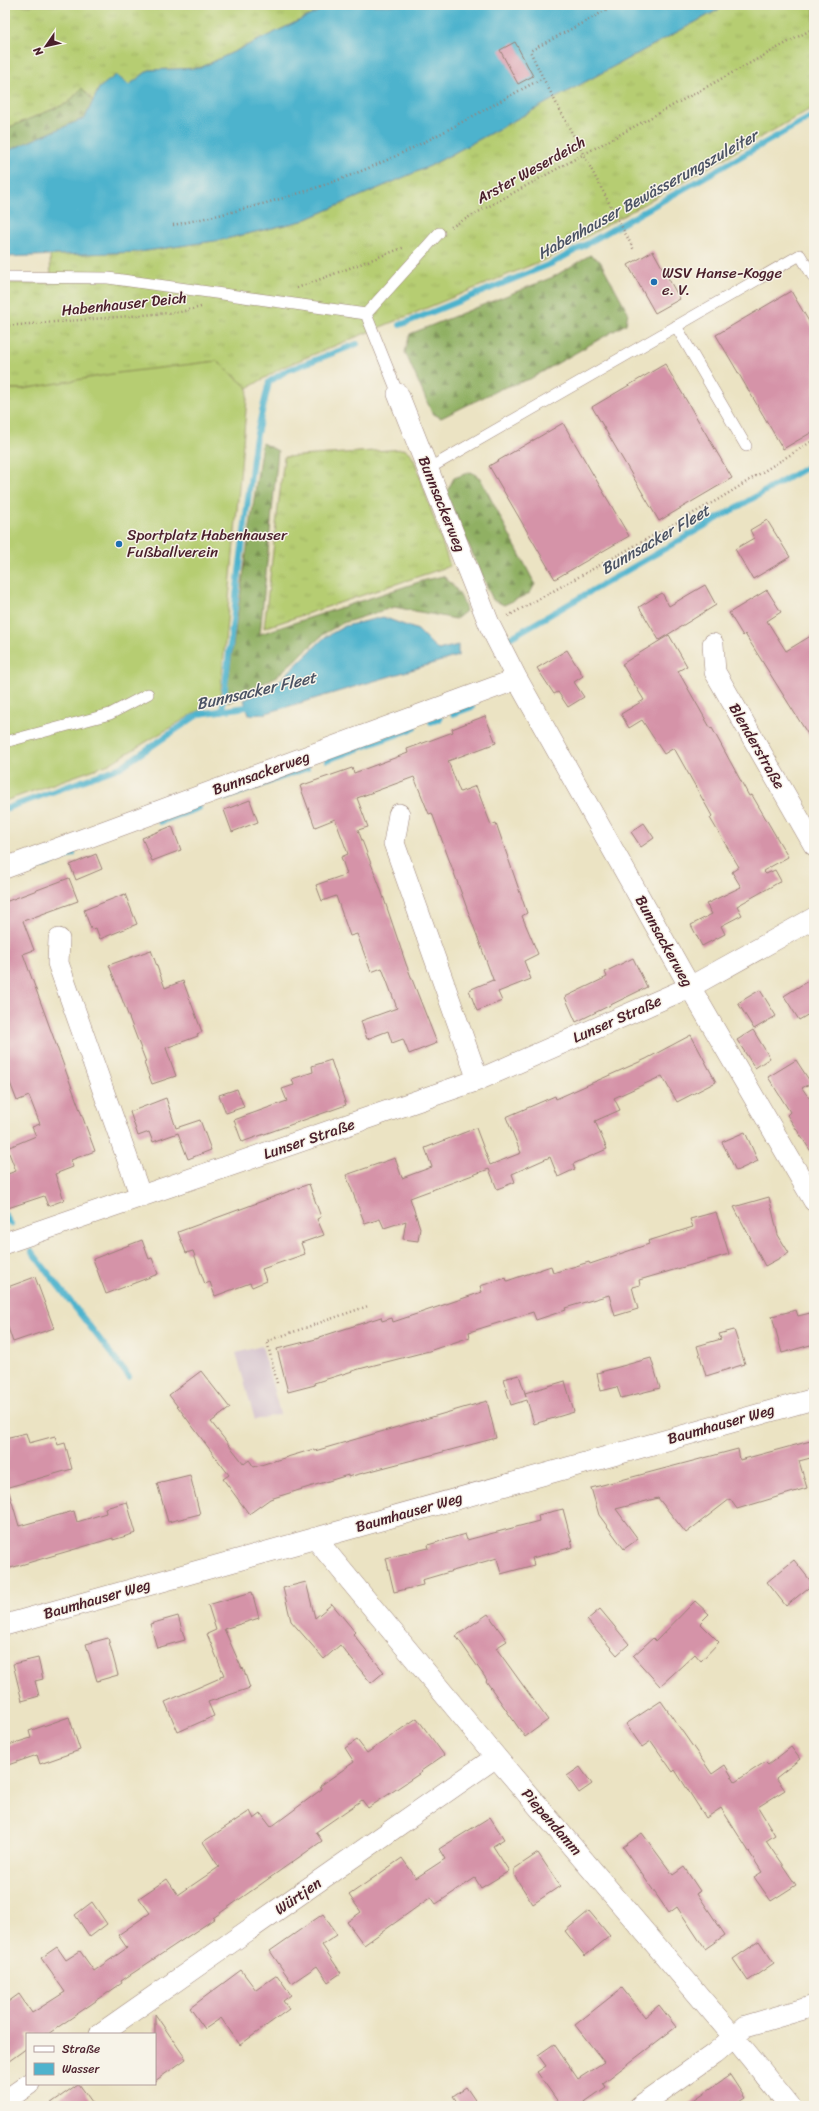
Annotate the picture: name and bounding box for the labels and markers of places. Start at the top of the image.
place label: WSV Hanse-Kogge e. V. [662,260,782,303]
marker: WSV Hanse-Kogge e. V. [649,277,659,287]
place label: Sportplatz Habenhauser Fußballverein [127,522,288,565]
marker: Sportplatz Habenhauser Fußballverein [114,539,124,549]

